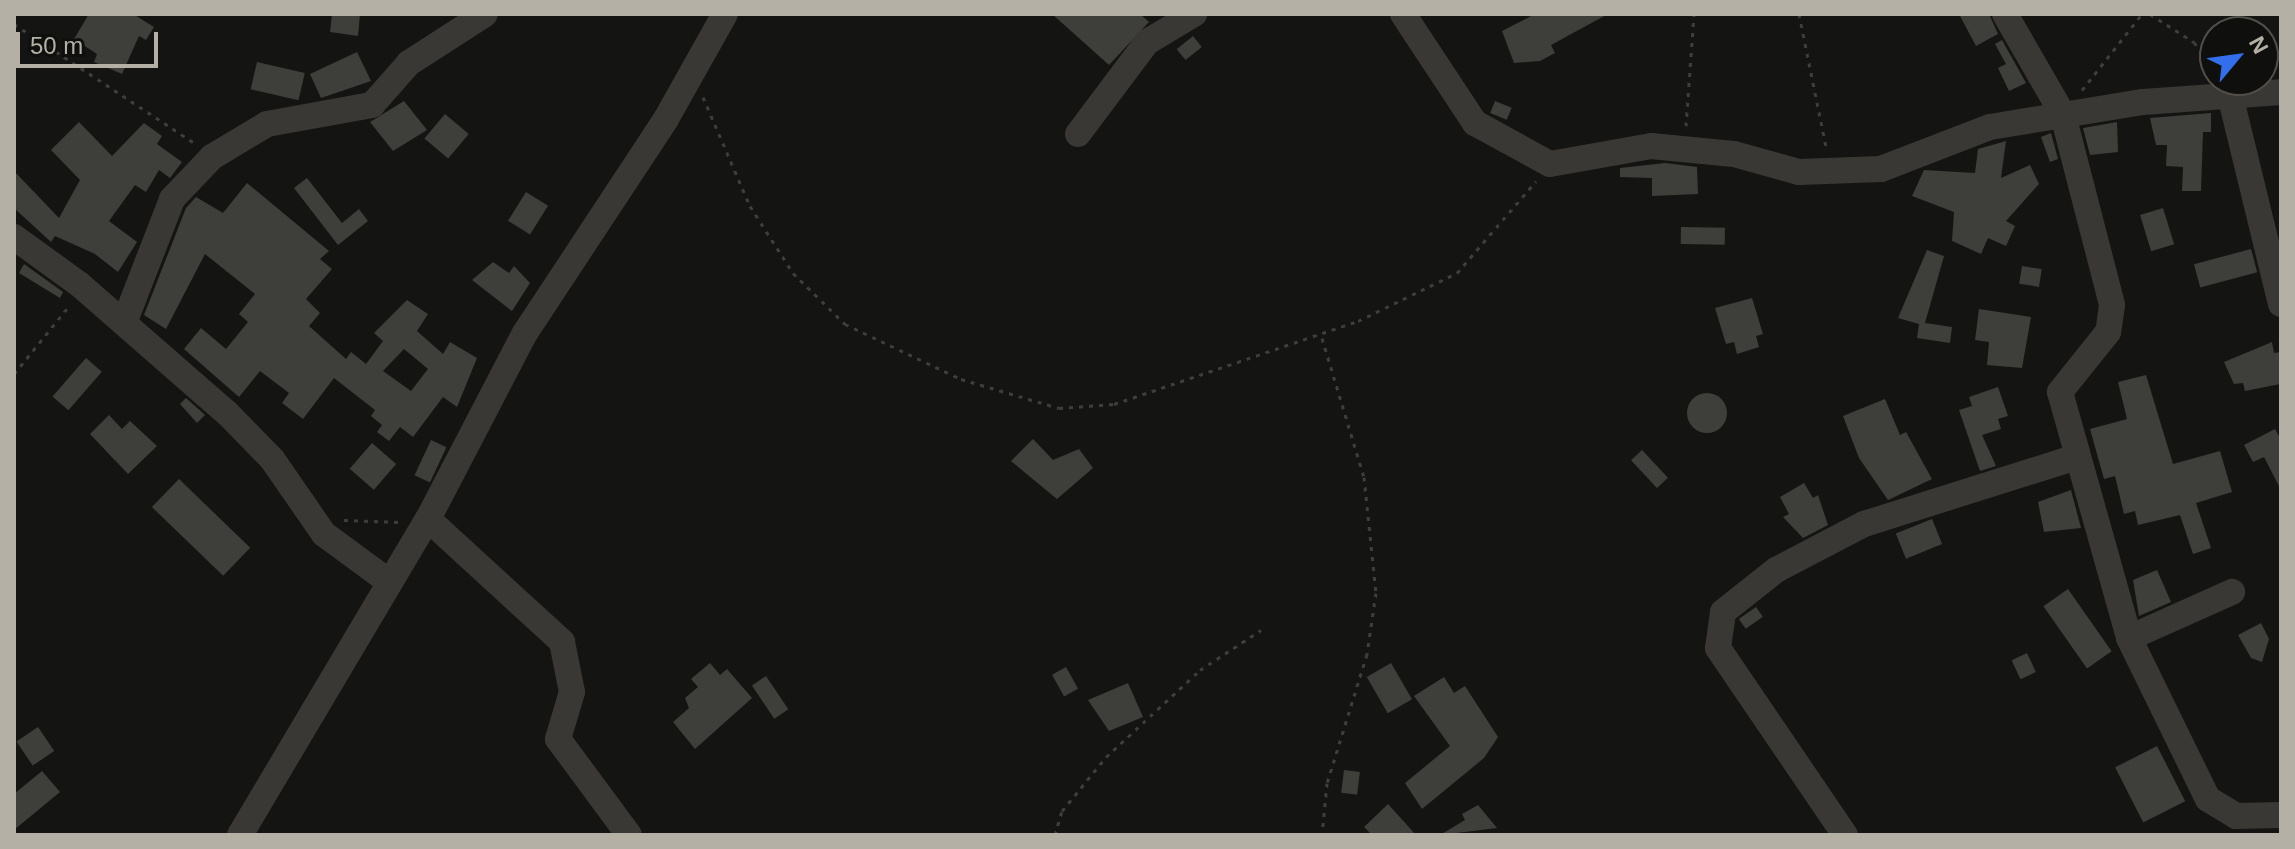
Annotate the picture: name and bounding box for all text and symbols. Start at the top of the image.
scale bar [20,16,162,66]
north arrow [2199,16,2279,96]
text: 50 m [30,32,83,59]
text: N [2244,32,2273,58]

